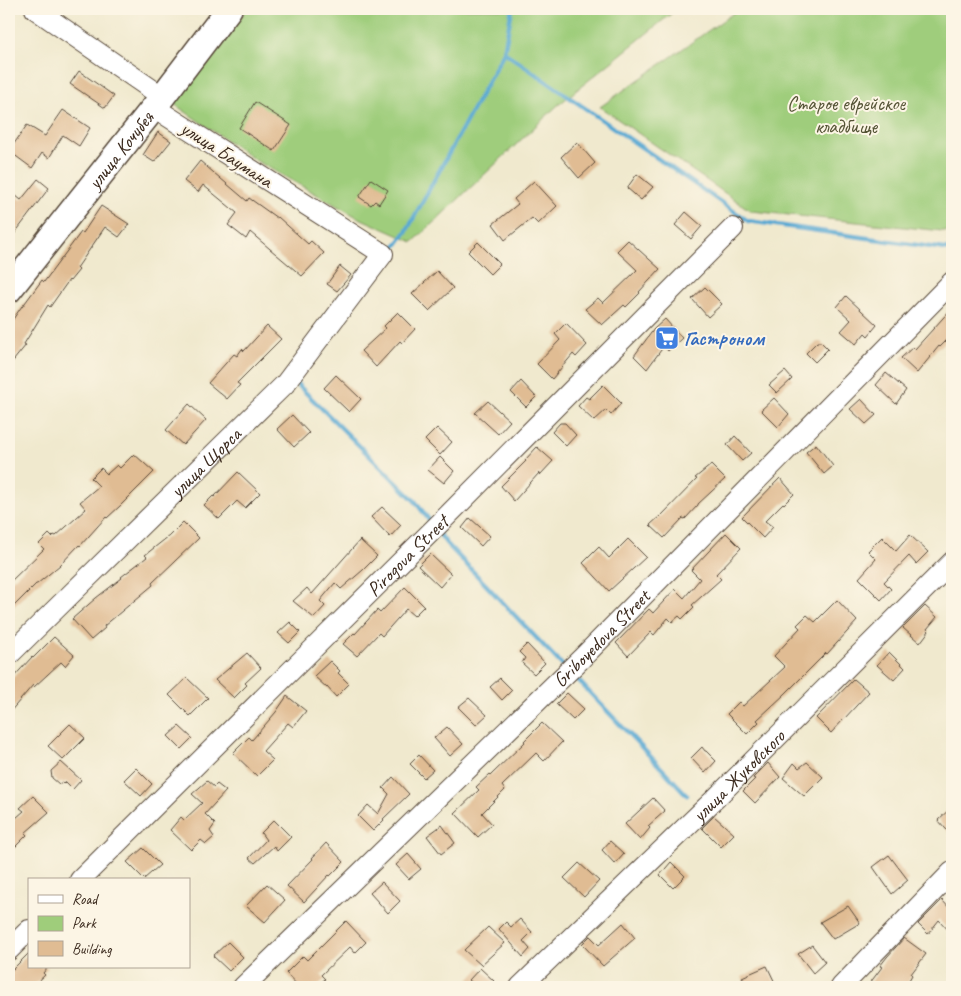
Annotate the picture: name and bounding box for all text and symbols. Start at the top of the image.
park label: Старое еврейское кладбище [787,91,907,139]
street label: улица Кочубея [81,106,160,195]
street label: улица Баумана [175,115,278,194]
supermarket icon: Гастроном [654,325,680,351]
place label: Гастроном [684,326,766,351]
street label: улица Щорса [164,421,248,504]
street label: Pirogova Street [361,507,456,602]
street label: Griboyedova Street [548,583,657,693]
street label: улица Жуковского [686,724,791,828]
legend [28,878,190,968]
text: Road [72,890,99,909]
text: Park [72,914,97,933]
text: Building [72,940,112,959]

